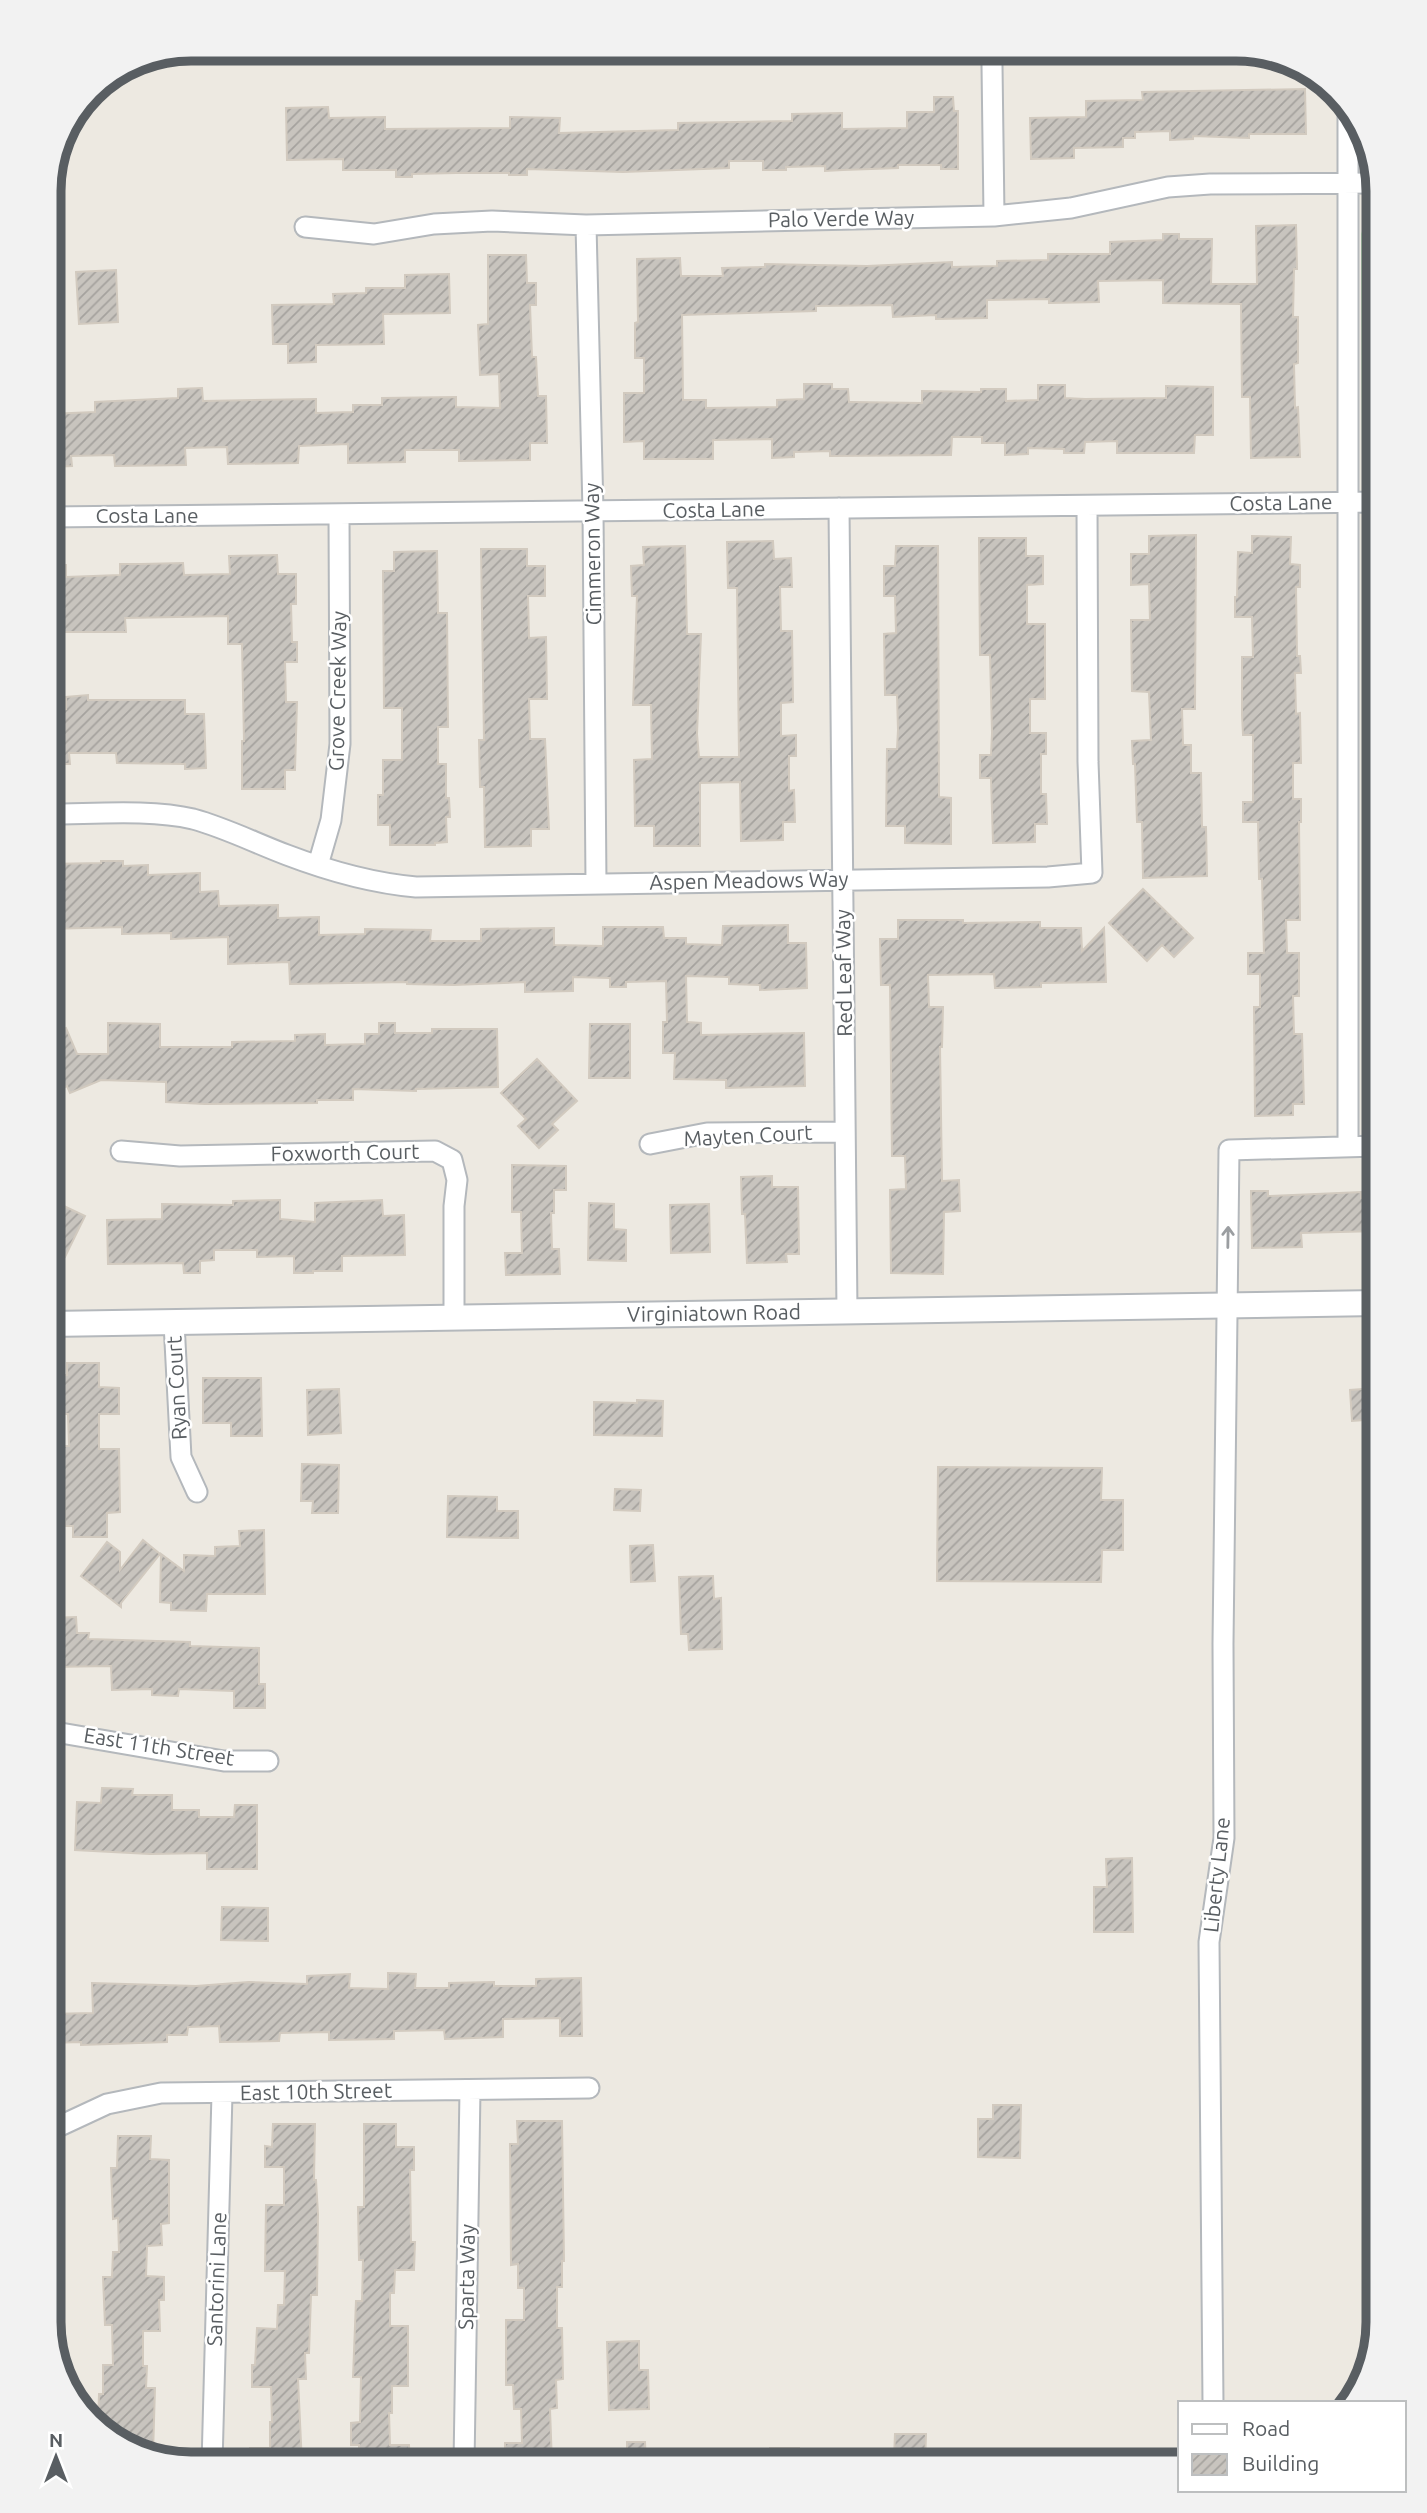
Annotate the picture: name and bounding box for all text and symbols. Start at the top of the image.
street label: Palo Verde Way [768,205,914,231]
street label: Cimmeron Way [579,482,605,626]
street label: Costa Lane [1229,489,1333,515]
street label: Costa Lane [662,496,766,522]
street label: Costa Lane [95,503,199,527]
street label: Grove Creek Way [324,611,350,771]
street label: Aspen Meadows Way [649,866,849,894]
street label: Red Leaf Way [830,909,856,1037]
street label: Mayten Court [683,1120,813,1150]
street label: Foxworth Court [270,1139,420,1165]
one-way arrow [1222,1225,1235,1248]
street label: Virginiatown Road [627,1299,801,1326]
street label: Ryan Court [161,1335,191,1441]
street label: East 11th Street [82,1722,236,1770]
street label: Liberty Lane [1198,1816,1234,1934]
street label: East 10th Street [240,2078,392,2104]
street label: Santorini Lane [202,2211,230,2347]
street label: Sparta Way [453,2224,479,2330]
legend [1178,2401,1406,2492]
text: Road [1242,2416,1290,2440]
north arrow [21,2422,91,2492]
text: N [49,2429,63,2451]
text: Building [1242,2451,1319,2475]

